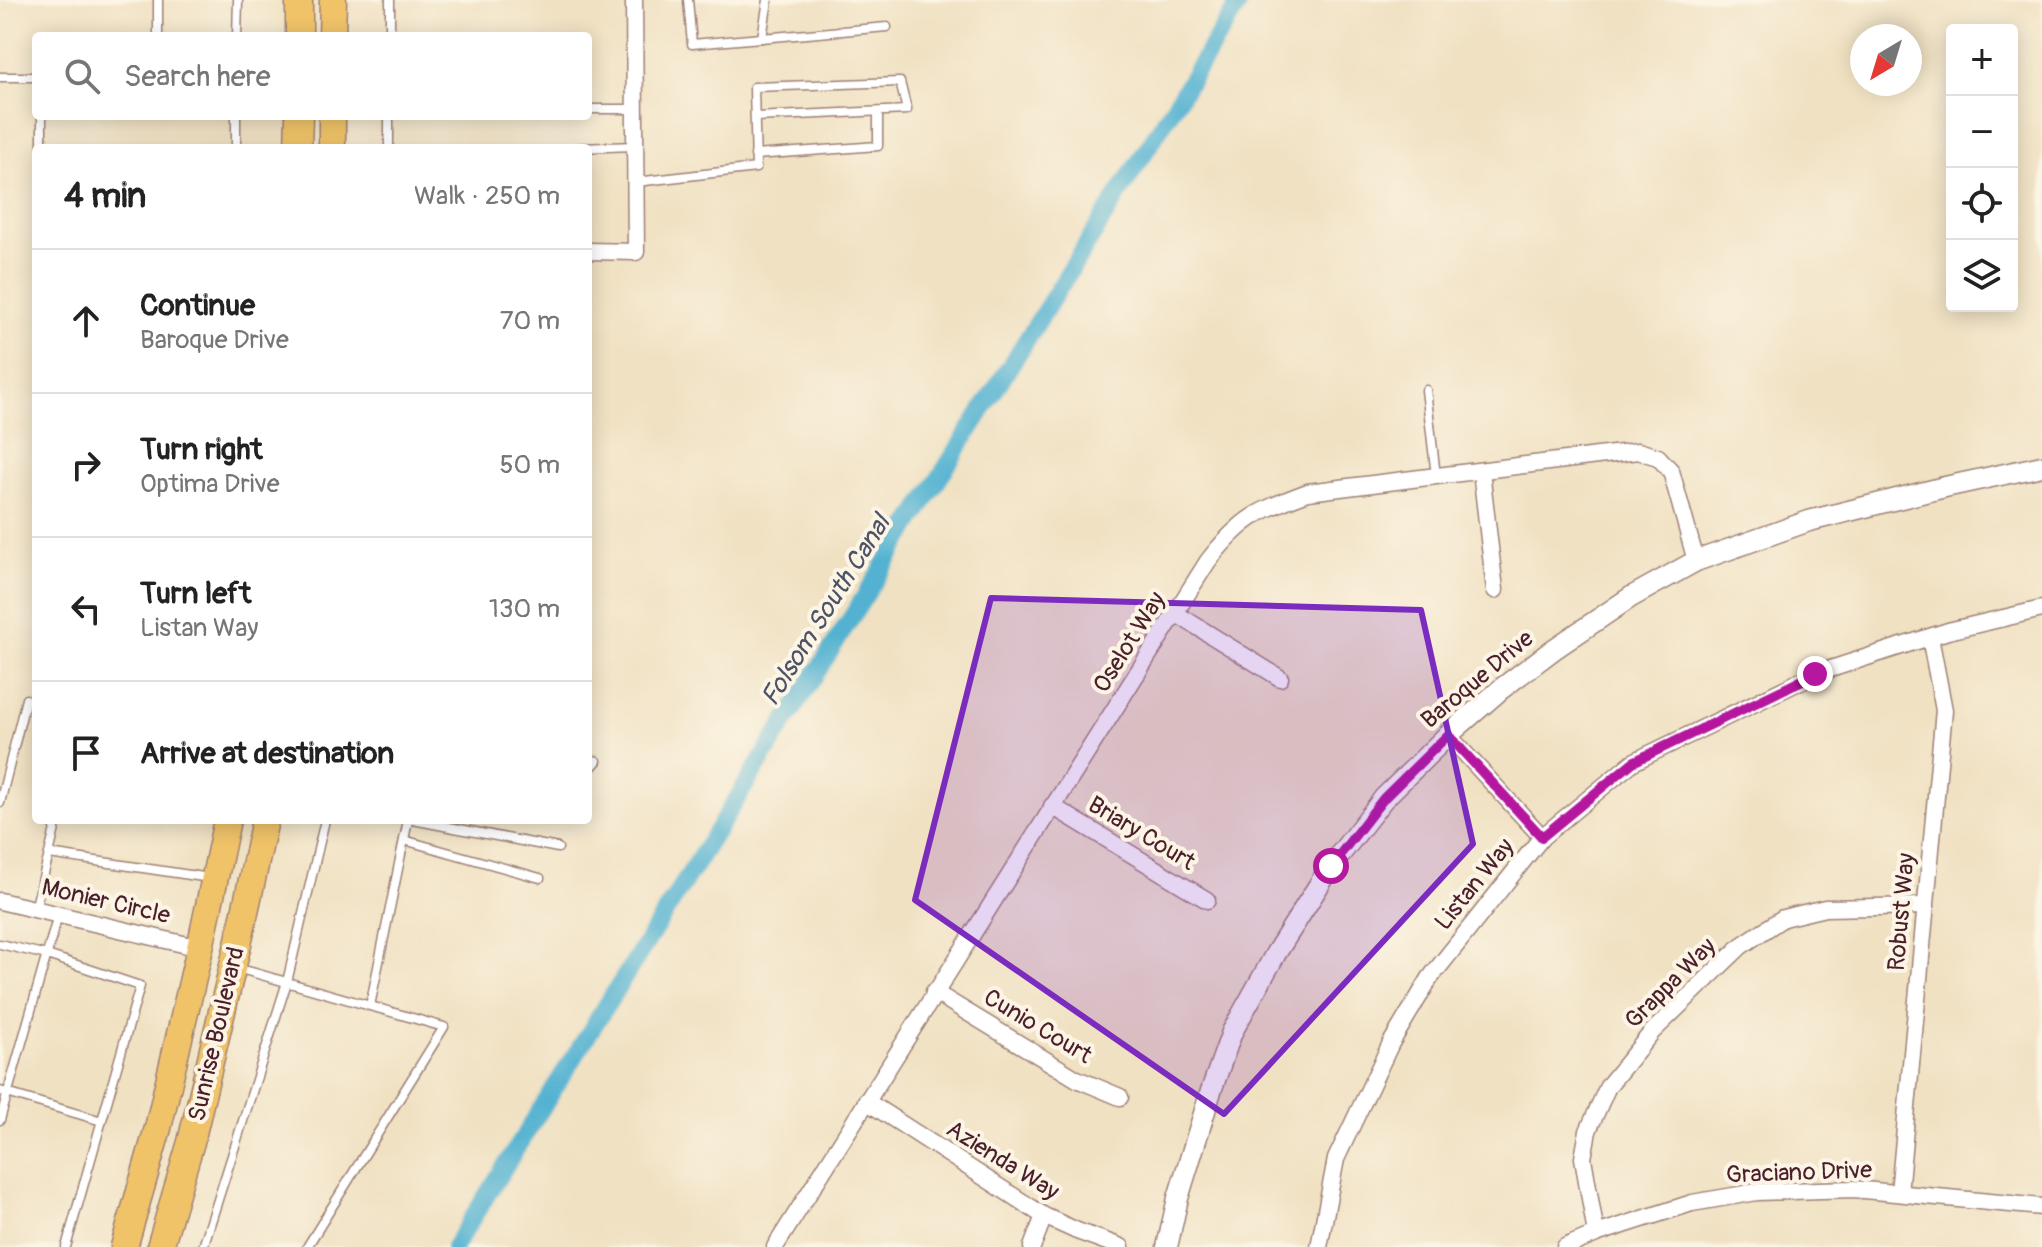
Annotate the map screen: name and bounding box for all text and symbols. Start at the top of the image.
north arrow [1850,24,1922,96]
map controls [1946,24,2018,312]
button: + [1946,24,2018,96]
search box [32,32,592,120]
icon: search [60,54,104,98]
text: Search here [124,58,271,95]
button: − [1946,96,2018,168]
button: locate [1946,168,2018,240]
text: 4 min [64,175,146,218]
text: Walk · 250 m [414,180,560,212]
button: layers [1946,240,2018,312]
text: Continue [140,287,255,324]
icon: ahead [64,299,108,343]
text: 70 m [500,305,560,337]
text: Baroque Drive [140,324,289,356]
text: Turn right [140,431,263,468]
icon: right [64,443,108,487]
text: 50 m [499,449,560,481]
text: Optima Drive [140,468,280,500]
water label: Folsom South Canal [754,507,899,712]
text: Turn left [140,575,251,612]
icon: left [64,587,108,631]
street label: Oselot Way [1087,587,1172,698]
text: 130 m [489,593,560,625]
text: Listan Way [140,612,258,644]
street label: Baroque Drive [1415,624,1539,735]
route end [1797,656,1833,692]
icon: arrive [64,731,108,775]
text: Arrive at destination [140,735,394,772]
street label: Briary Court [1083,790,1201,877]
street label: Listan Way [1429,833,1520,936]
route start [1313,848,1349,884]
street label: Robust Way [1882,852,1921,972]
street label: Monier Circle [39,873,173,930]
street label: Grappa Way [1619,932,1722,1035]
street label: Sunrise Boulevard [182,944,251,1124]
street label: Cunio Court [978,983,1097,1070]
street label: Azienda Way [941,1114,1064,1206]
street label: Graciano Drive [1726,1155,1873,1190]

